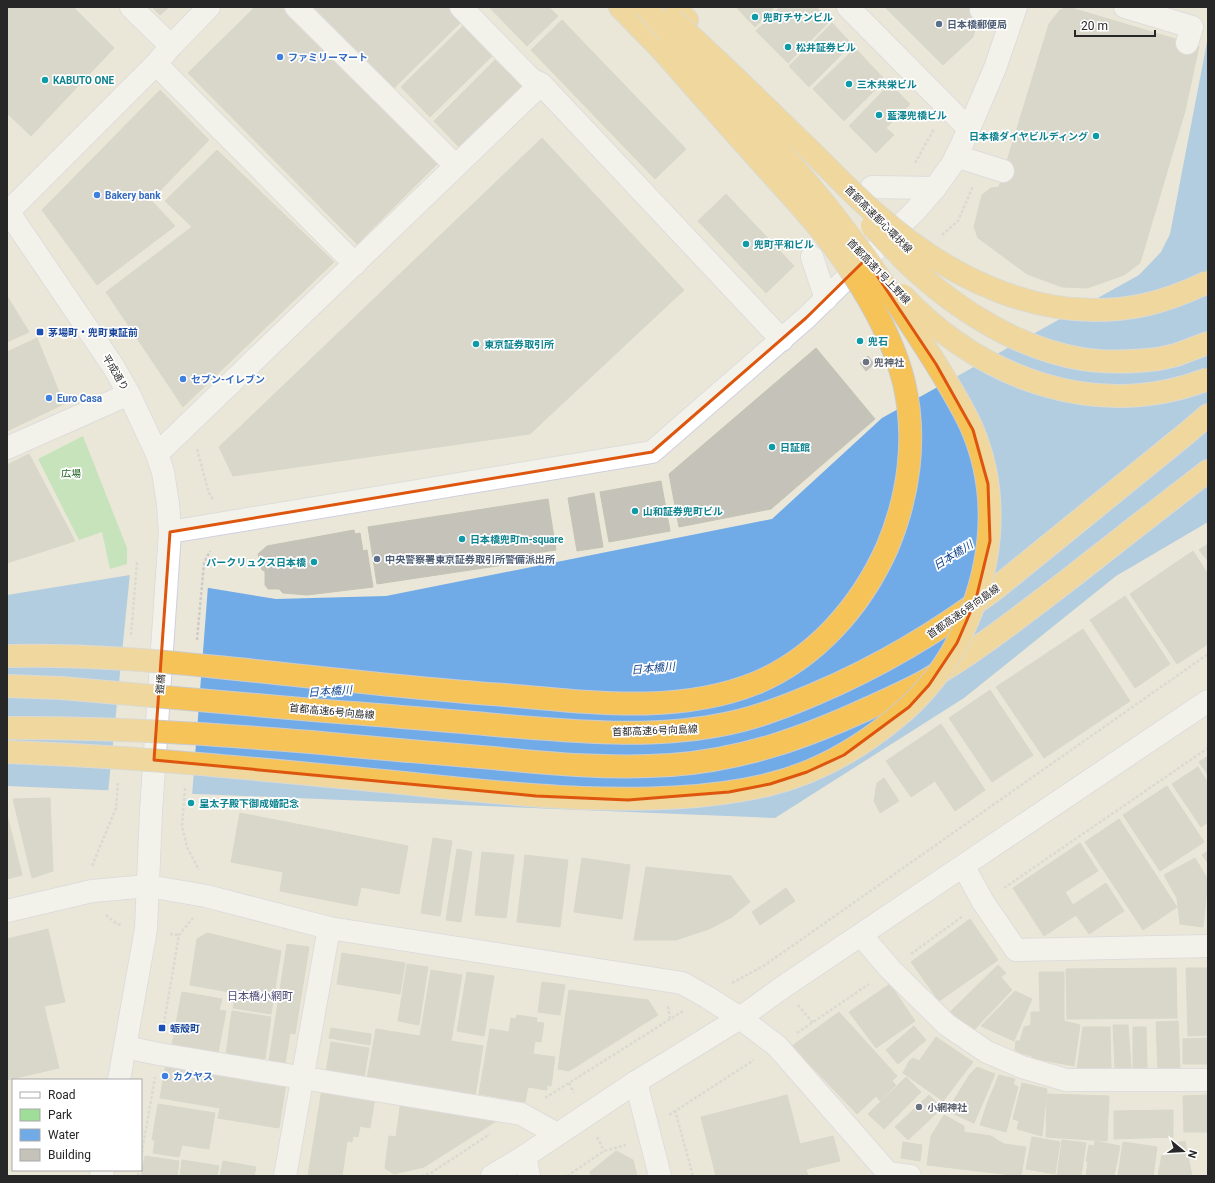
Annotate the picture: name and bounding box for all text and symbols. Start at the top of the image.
marker: 兜町チサンビル [750,12,760,22]
place label: 兜町チサンビル [763,12,833,23]
scale bar [1075,12,1155,38]
marker: 日本橋郵便局 [934,19,944,29]
place label: 日本橋郵便局 [947,19,1007,30]
text: 20 m [1081,19,1108,33]
marker: 松井証券ビル [783,42,793,52]
place label: 松井証券ビル [796,42,856,53]
marker: ファミリーマート [275,52,285,62]
place label: ファミリーマート [288,52,368,63]
marker: KABUTO ONE [40,75,50,85]
place label: KABUTO ONE [53,75,114,86]
marker: 三木共栄ビル [844,79,854,89]
place label: 三木共栄ビル [857,79,917,90]
marker: 藍澤兜橋ビル [874,110,884,120]
place label: 藍澤兜橋ビル [887,110,947,121]
place label: 日本橋ダイヤビルディング [969,131,1088,142]
marker: 日本橋ダイヤビルディング [1091,131,1101,141]
street label: 首都高速都心環状線 [843,184,914,255]
marker: Bakery bank [92,190,102,200]
place label: Bakery bank [105,190,161,201]
street label: 首都高速1号上野線 [845,237,912,306]
marker: 兜町平和ビル [741,239,751,249]
place label: 兜町平和ビル [754,239,814,250]
marker: 茅場町・兜町東証前 [35,327,45,337]
place label: 茅場町・兜町東証前 [48,327,138,338]
marker: 兜石 [855,336,865,346]
place label: 兜石 [868,336,888,347]
marker: 東京証券取引所 [471,339,481,349]
place label: 東京証券取引所 [484,339,554,350]
street label: 平成通り [101,352,131,392]
marker: 兜神社 [861,357,871,367]
place label: 兜神社 [874,357,905,368]
marker: セブン-イレブン [178,374,188,384]
place label: セブン-イレブン [191,374,265,385]
marker: Euro Casa [44,393,54,403]
place label: Euro Casa [57,393,103,404]
marker: 日証館 [767,442,777,452]
place label: 日証館 [780,442,810,453]
park label: 広場 [61,468,81,479]
marker: 山和証券兜町ビル [630,506,640,516]
place label: 山和証券兜町ビル [643,506,723,517]
marker: 日本橋兜町m-square [457,534,467,544]
place label: 日本橋兜町m-square [470,534,564,545]
water label: 日本橋川 [931,538,976,573]
marker: 中央警察署東京証券取引所警備派出所 [372,554,382,564]
place label: 中央警察署東京証券取引所警備派出所 [385,554,555,565]
place label: パークリュクス日本橋 [206,557,306,568]
marker: パークリュクス日本橋 [309,557,319,567]
street label: 首都高速6号向島線 [925,582,1002,640]
water label: 日本橋川 [631,660,677,677]
street label: 鎧橋 [154,674,167,694]
water label: 日本橋川 [308,683,353,700]
street label: 首都高速6号向島線 [289,702,375,721]
street label: 首都高速6号向島線 [612,724,698,737]
marker: 皇太子殿下御成婚記念 [186,798,196,808]
place label: 皇太子殿下御成婚記念 [199,798,299,809]
district label: 日本橋小網町 [227,990,293,1003]
marker: 蛎殻町 [157,1023,167,1033]
place label: 蛎殻町 [170,1023,200,1034]
marker: カクヤス [160,1071,170,1081]
place label: カクヤス [173,1071,213,1082]
legend [12,1079,142,1171]
text: Road [48,1088,76,1102]
marker: 小網神社 [914,1102,924,1112]
place label: 小網神社 [927,1102,968,1113]
text: Park [48,1108,73,1122]
text: Water [48,1128,79,1142]
north arrow [1163,1131,1203,1171]
text: Building [48,1148,91,1162]
text: N [1185,1148,1199,1160]

